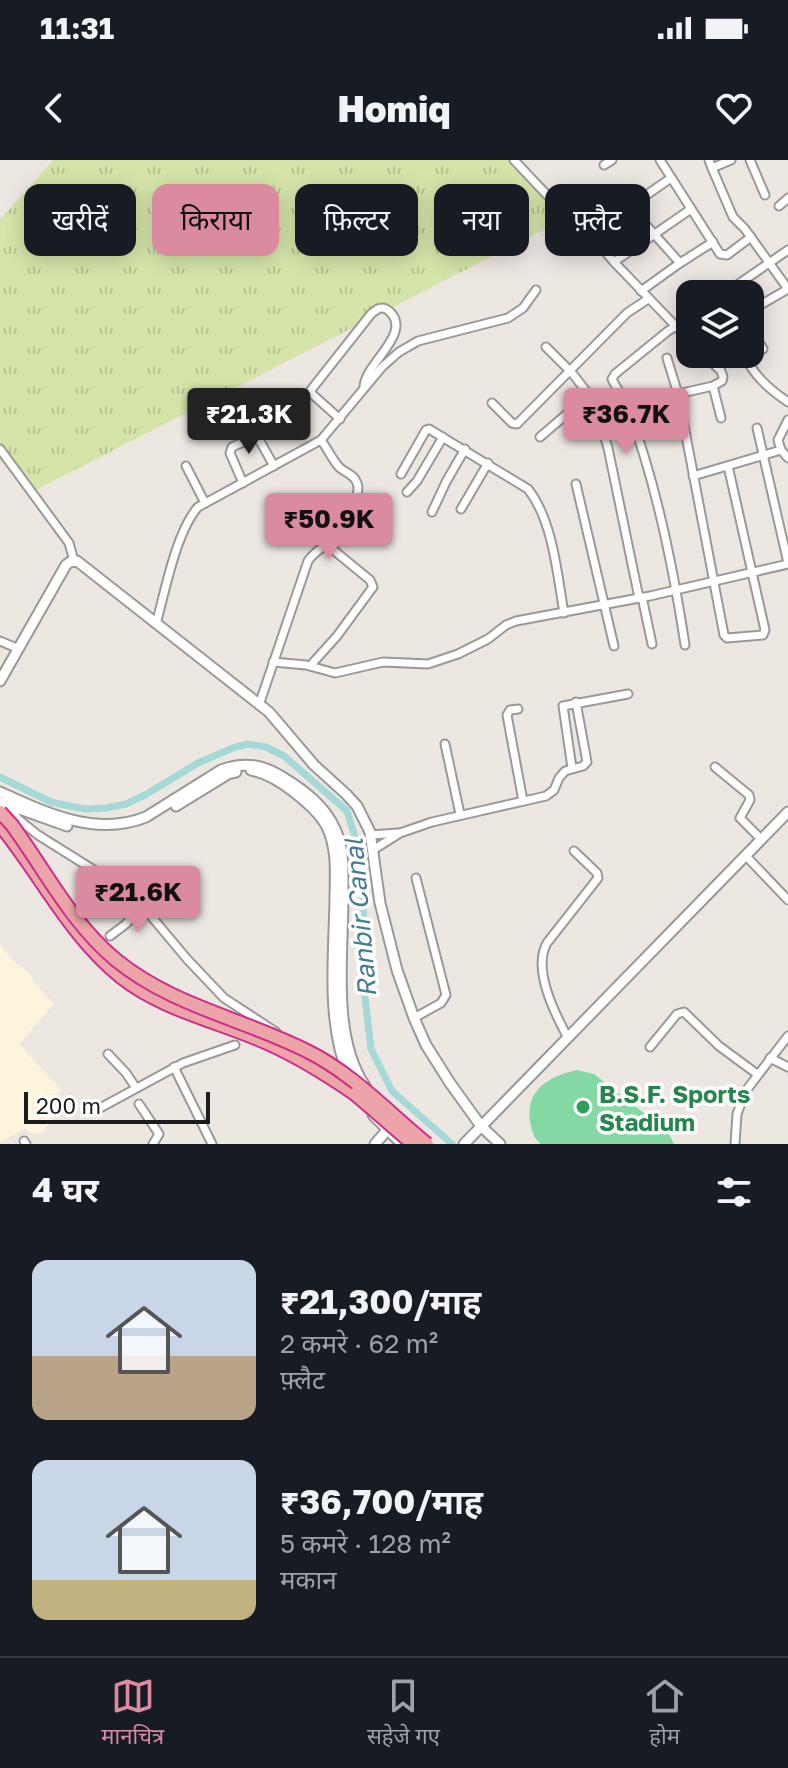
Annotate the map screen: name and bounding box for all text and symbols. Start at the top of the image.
text: 11:31 [40,10,114,46]
icon: back [32,86,76,130]
icon: heart [712,86,756,130]
text: Homiq [337,87,451,130]
chip: खरीदें [24,184,136,256]
chip: किराया [152,184,279,256]
chip: फ़िल्टर [295,184,418,256]
chip: नया [434,184,529,256]
chip: फ़्लैट [545,184,650,256]
map controls [676,280,764,368]
button: layers [676,280,764,368]
pin: ₹21.3K [184,388,314,456]
pin: ₹36.7K [561,388,691,456]
text: ₹21.3K [205,398,293,429]
text: ₹36.7K [582,398,670,429]
pin: ₹50.9K [264,493,394,561]
text: ₹50.9K [283,503,375,534]
water label: Ranbir Canal [337,836,382,999]
pin: ₹21.6K [73,866,203,934]
text: ₹21.6K [94,876,182,907]
place label: B.S.F. Sports Stadium [599,1079,750,1136]
scale bar [24,1088,210,1124]
text: 200 m [36,1092,101,1119]
marker: B.S.F. Sports Stadium [574,1098,592,1116]
text: 4 घर [32,1169,99,1209]
icon: filters [712,1170,756,1214]
text: ₹21,300/माह [280,1281,481,1321]
icon: home [96,1292,192,1388]
text: 2 कमरे · 62 m² [280,1328,438,1359]
text: फ़्लैट [280,1364,325,1395]
text: ₹36,700/माह [280,1481,483,1521]
icon: home [96,1492,192,1588]
text: 5 कमरे · 128 m² [280,1528,451,1559]
text: मकान [280,1564,337,1595]
tab: मानचित्र [101,1674,164,1753]
tab: सहेजे गए [367,1674,440,1753]
tab: होम [643,1674,687,1753]

